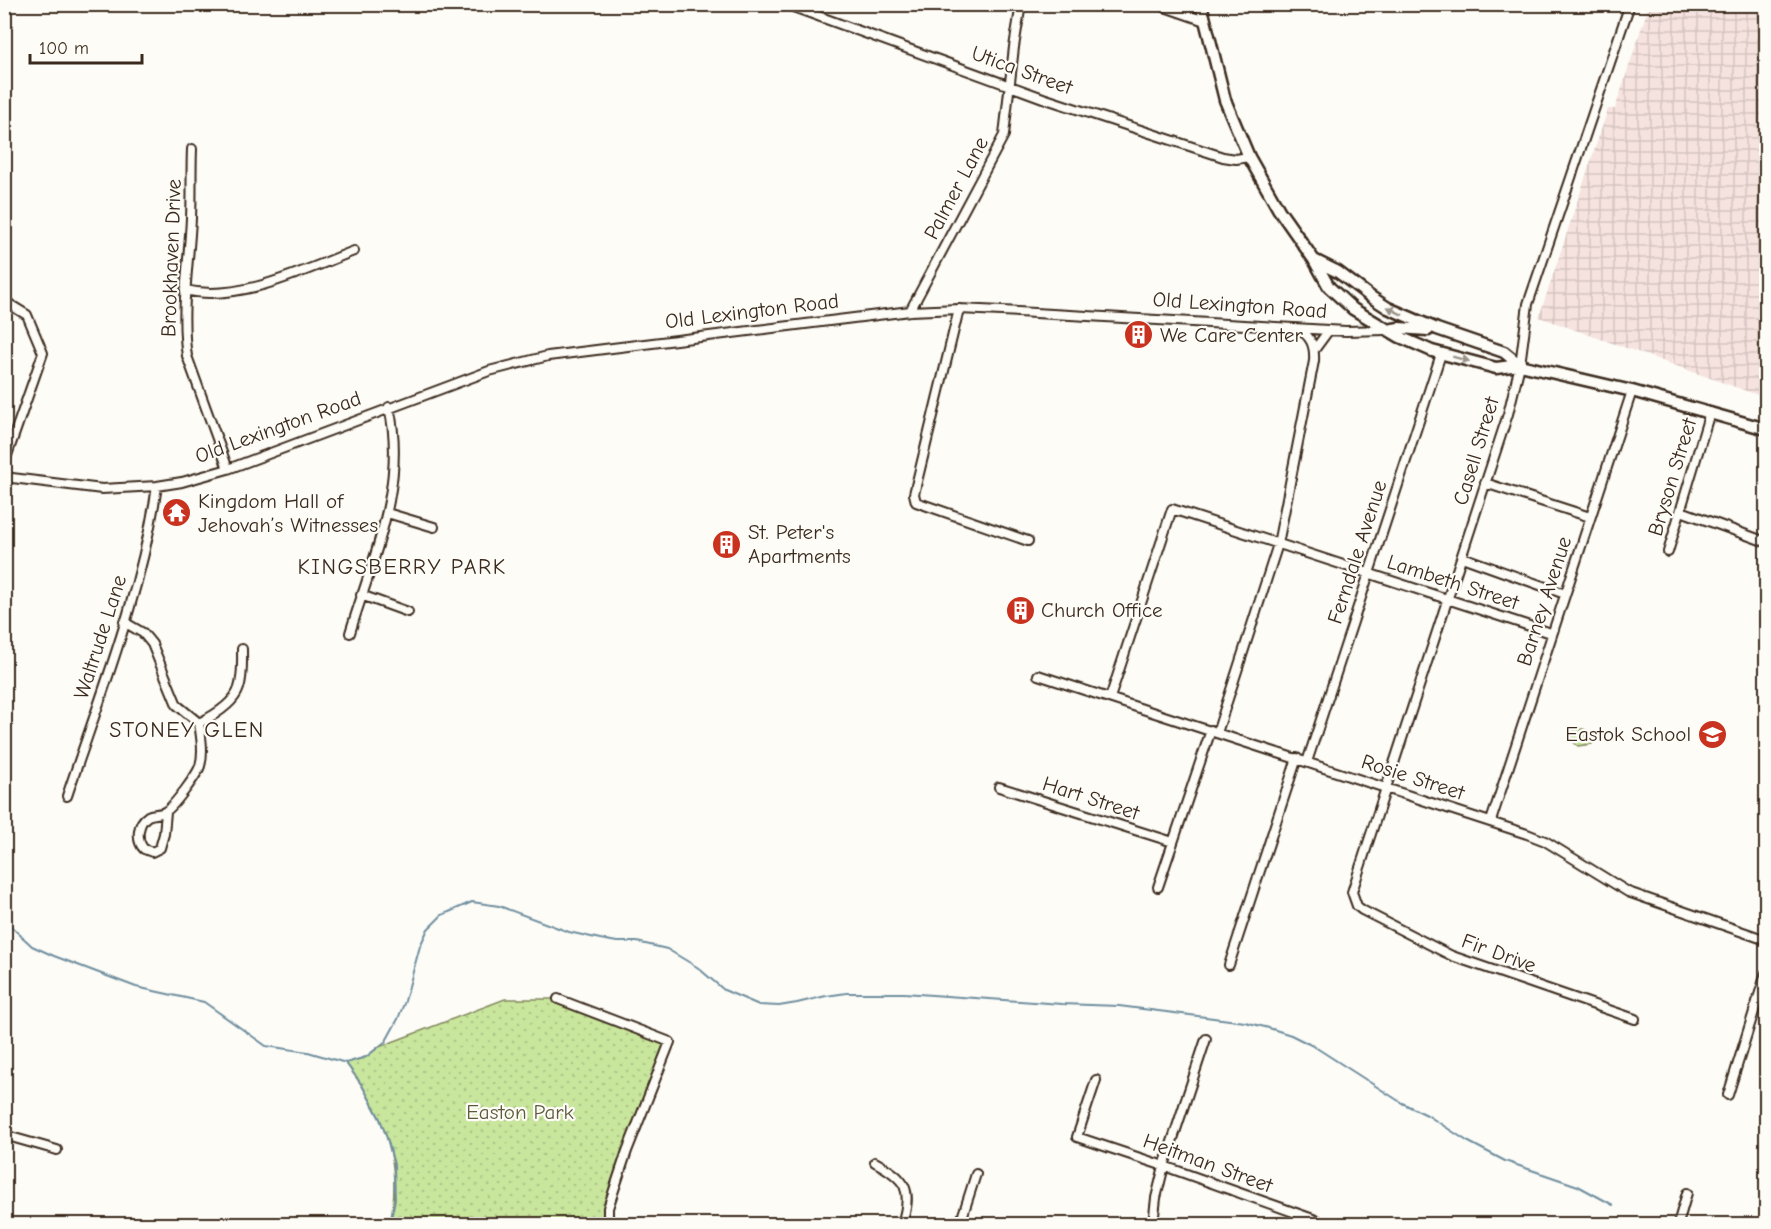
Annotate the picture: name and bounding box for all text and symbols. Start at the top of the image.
scale bar [30,27,142,65]
text: 100 m [39,38,89,59]
street label: Utica Street [968,41,1077,100]
street label: Palmer Lane [919,133,993,243]
street label: Brookhaven Drive [156,179,186,337]
street label: Old Lexington Road [1152,287,1328,323]
street label: Old Lexington Road [664,288,840,334]
one-way arrow [1386,306,1403,316]
building icon: We Care Center [1123,319,1155,351]
place label: We Care Center [1160,323,1303,347]
one-way arrow [1452,355,1470,364]
street label: Old Lexington Road [192,386,364,468]
street label: Casell Street [1448,393,1504,508]
street label: Bryson Street [1643,414,1702,539]
street label: Ferndale Avenue [1322,477,1392,627]
place label: Kingdom Hall of Jehovah’s Witnesses [198,489,378,537]
temple icon: Kingdom Hall of Jehovah’s Witnesses [161,497,193,529]
place label: St. Peter's Apartments [748,520,851,568]
building icon: St. Peter's Apartments [711,528,743,560]
street label: Barney Avenue [1512,533,1576,669]
street label: Lambeth Street [1384,549,1523,615]
district label: KINGSBERRY PARK [297,554,507,580]
street label: Waltrude Lane [69,572,131,702]
building icon: Church Office [1004,594,1036,626]
place label: Church Office [1041,598,1163,622]
district label: STONEY GLEN [109,717,265,743]
school or university icon: Eastok School [1696,718,1728,750]
place label: Eastok School [1565,722,1691,746]
street label: Rosie Street [1358,749,1468,805]
street label: Hart Street [1040,771,1143,825]
street label: Fir Drive [1459,928,1539,978]
park label: Easton Park [466,1100,574,1124]
street label: Heitman Street [1140,1128,1277,1198]

